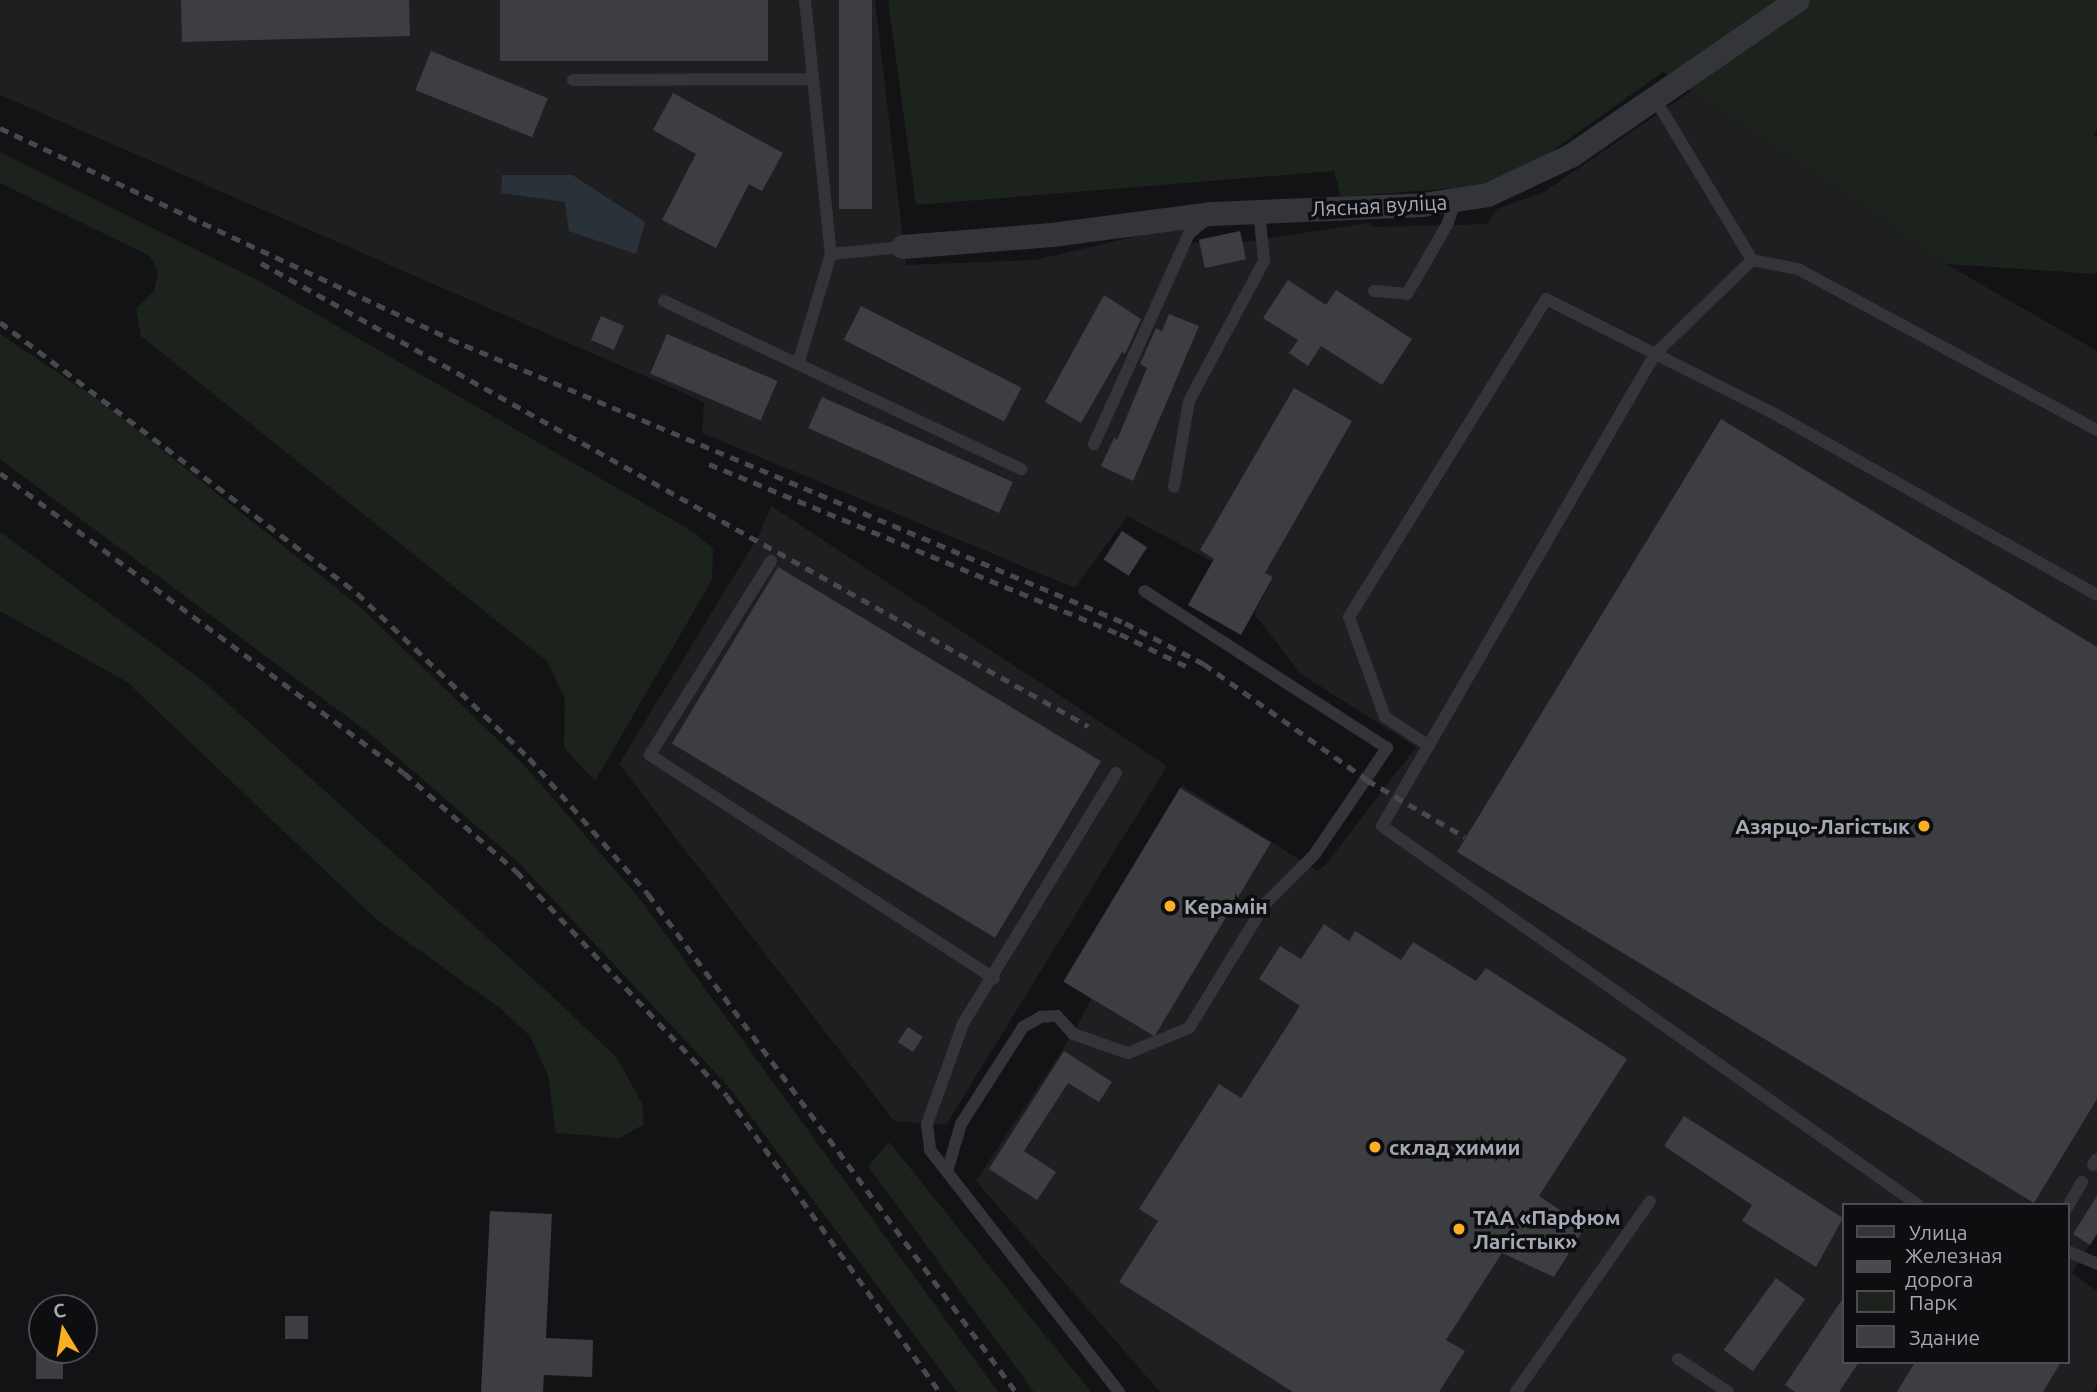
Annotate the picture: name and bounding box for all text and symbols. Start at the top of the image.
street label: Лясная вуліца [1310,189,1448,221]
place label: Азярцо-Лагістык [1735,813,1910,839]
marker: Азярцо-Лагістык [1916,818,1932,834]
place label: Керамін [1184,893,1268,919]
marker: Керамін [1162,898,1178,914]
place label: склад химии [1389,1134,1520,1160]
marker: склад химии [1367,1139,1383,1155]
legend [1842,1203,2069,1364]
place label: ТАА «Парфюм Лагістык» [1473,1204,1621,1254]
text: Улица [1909,1220,1967,1244]
marker: ТАА «Парфюм Лагістык» [1451,1221,1467,1237]
text: Железная дорога [1905,1243,2003,1291]
text: Парк [1909,1290,1957,1314]
north arrow [28,1294,98,1364]
text: С [51,1298,67,1322]
text: Здание [1909,1325,1980,1349]

